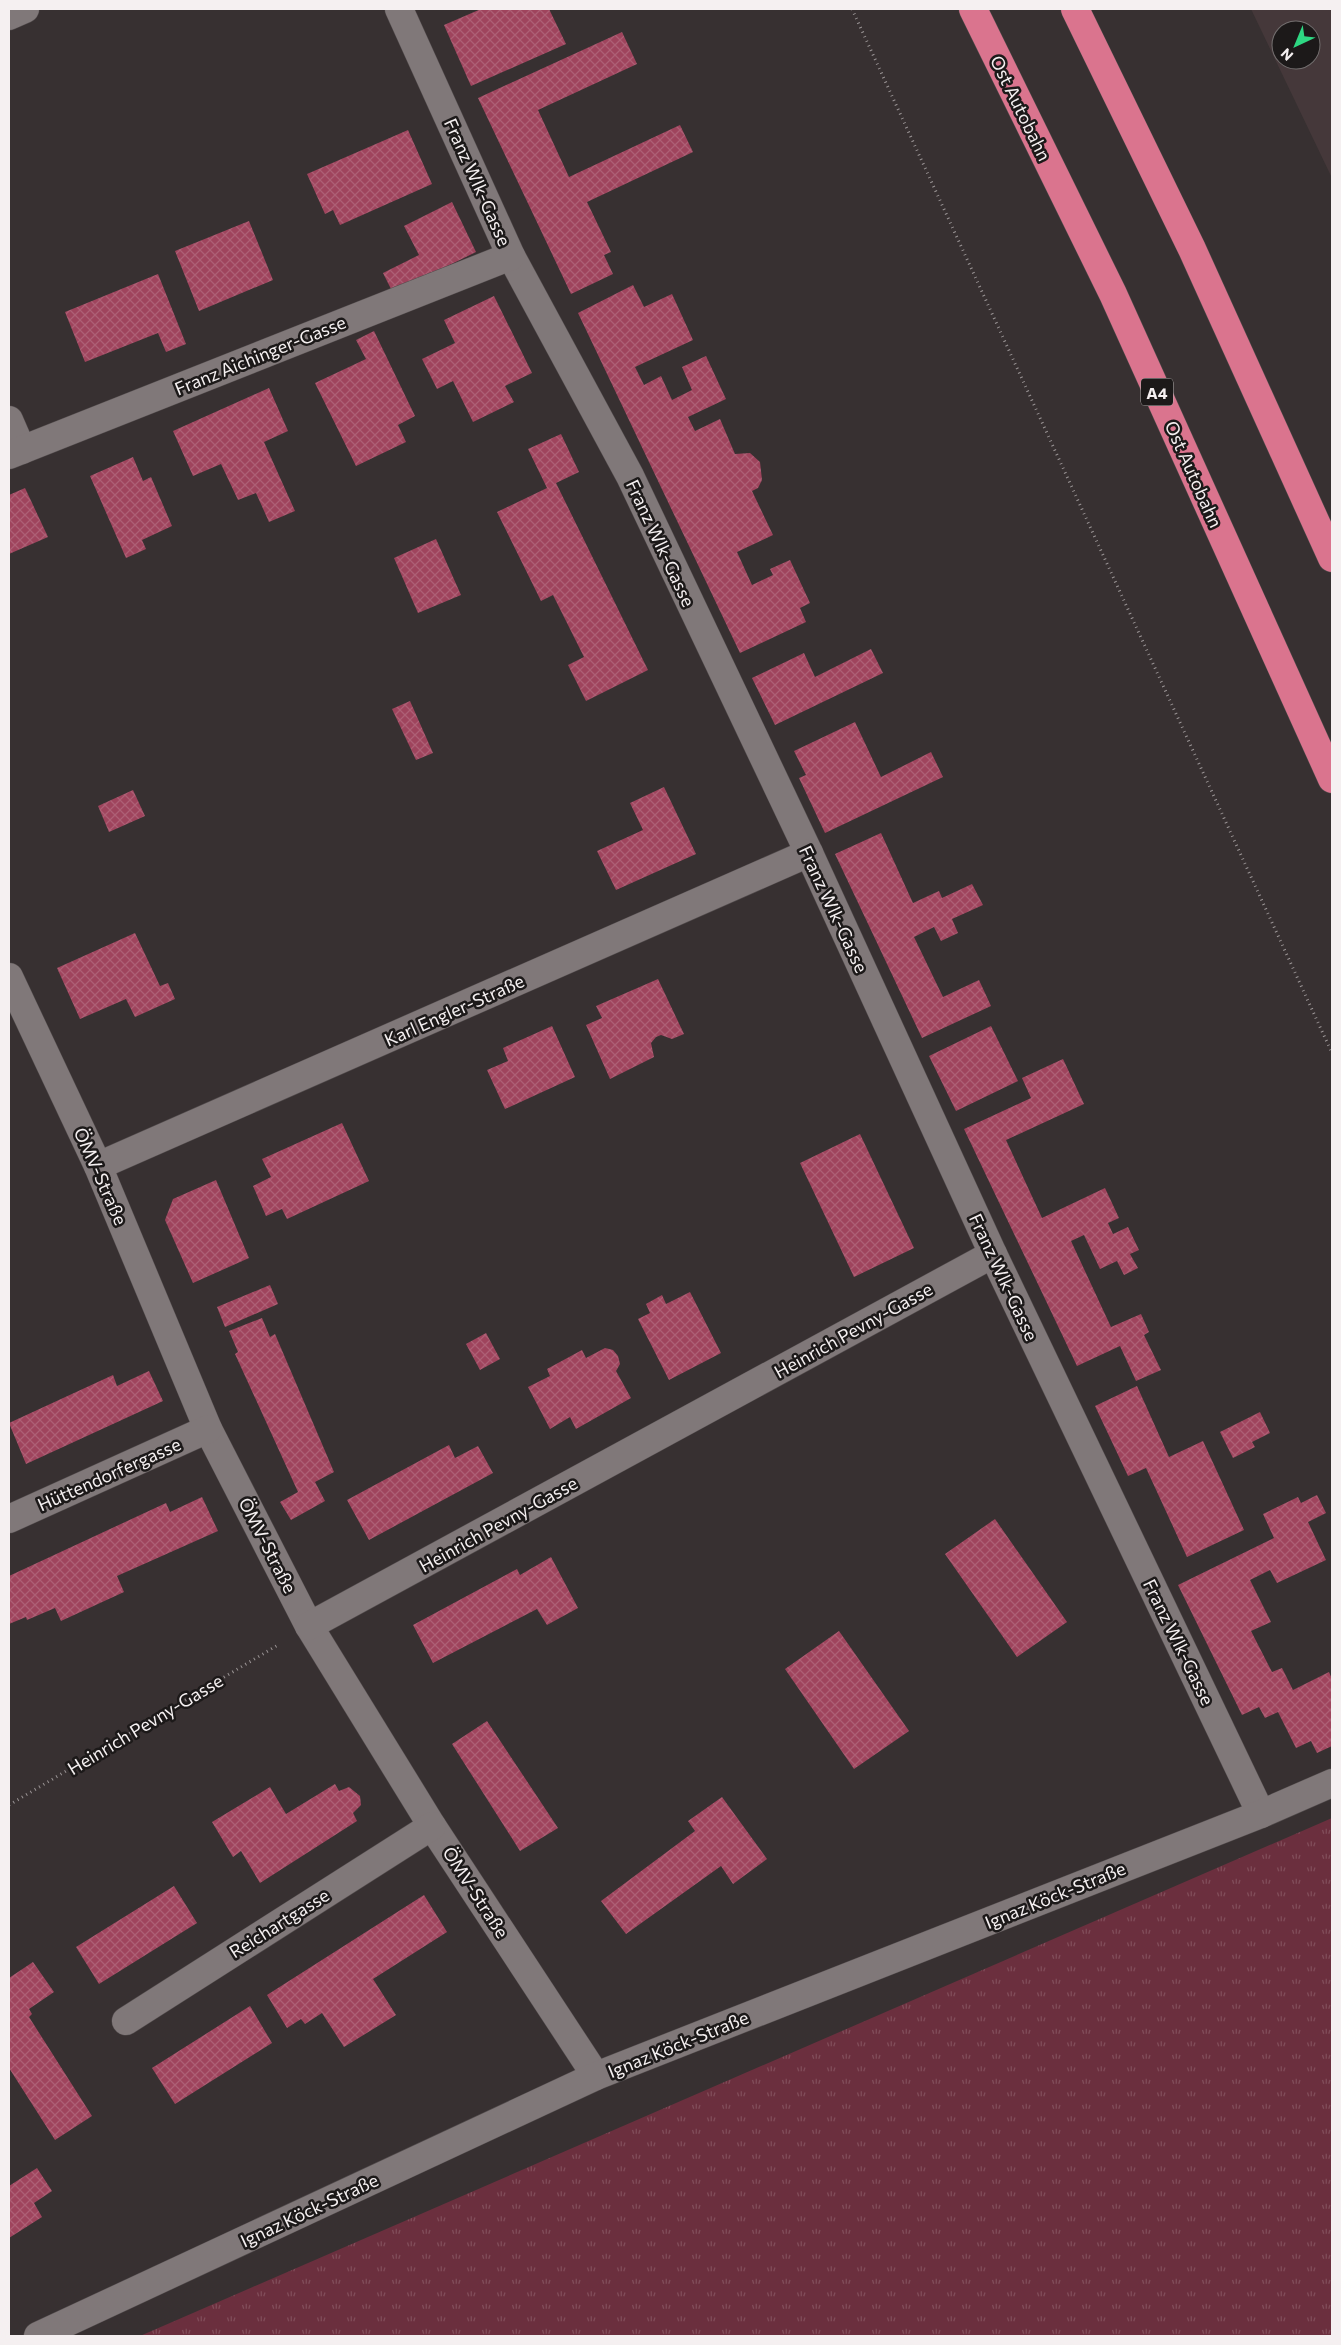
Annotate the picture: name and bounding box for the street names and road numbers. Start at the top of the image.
street label: Ost Autobahn [986,52,1056,164]
street label: Franz Wlk-Gasse [440,115,516,249]
street label: Franz Aichinger-Gasse [171,311,349,399]
road number: A4 [1141,378,1173,406]
street label: Ost Autobahn [1161,417,1227,531]
street label: Franz Wlk-Gasse [622,476,700,610]
street label: Franz Wlk-Gasse [795,842,873,976]
street label: Karl Engler-Straße [381,969,527,1051]
street label: ÖMV-Straße [70,1124,132,1228]
street label: Franz Wlk-Gasse [965,1210,1043,1344]
street label: Heinrich Pevny-Gasse [770,1277,936,1383]
street label: Hüttendorfergasse [34,1433,184,1515]
street label: Heinrich Pevny-Gasse [415,1471,581,1577]
street label: ÖMV-Straße [234,1493,302,1597]
street label: Franz Wlk-Gasse [1139,1575,1219,1709]
street label: Heinrich Pevny-Gasse [63,1669,227,1779]
street label: ÖMV-Straße [438,1842,514,1942]
street label: Ignaz Köck-Straße [982,1857,1128,1933]
street label: Reichartgasse [225,1884,333,1962]
street label: Ignaz Köck-Straße [605,2006,751,2082]
street label: Ignaz Köck-Straße [237,2168,381,2252]

